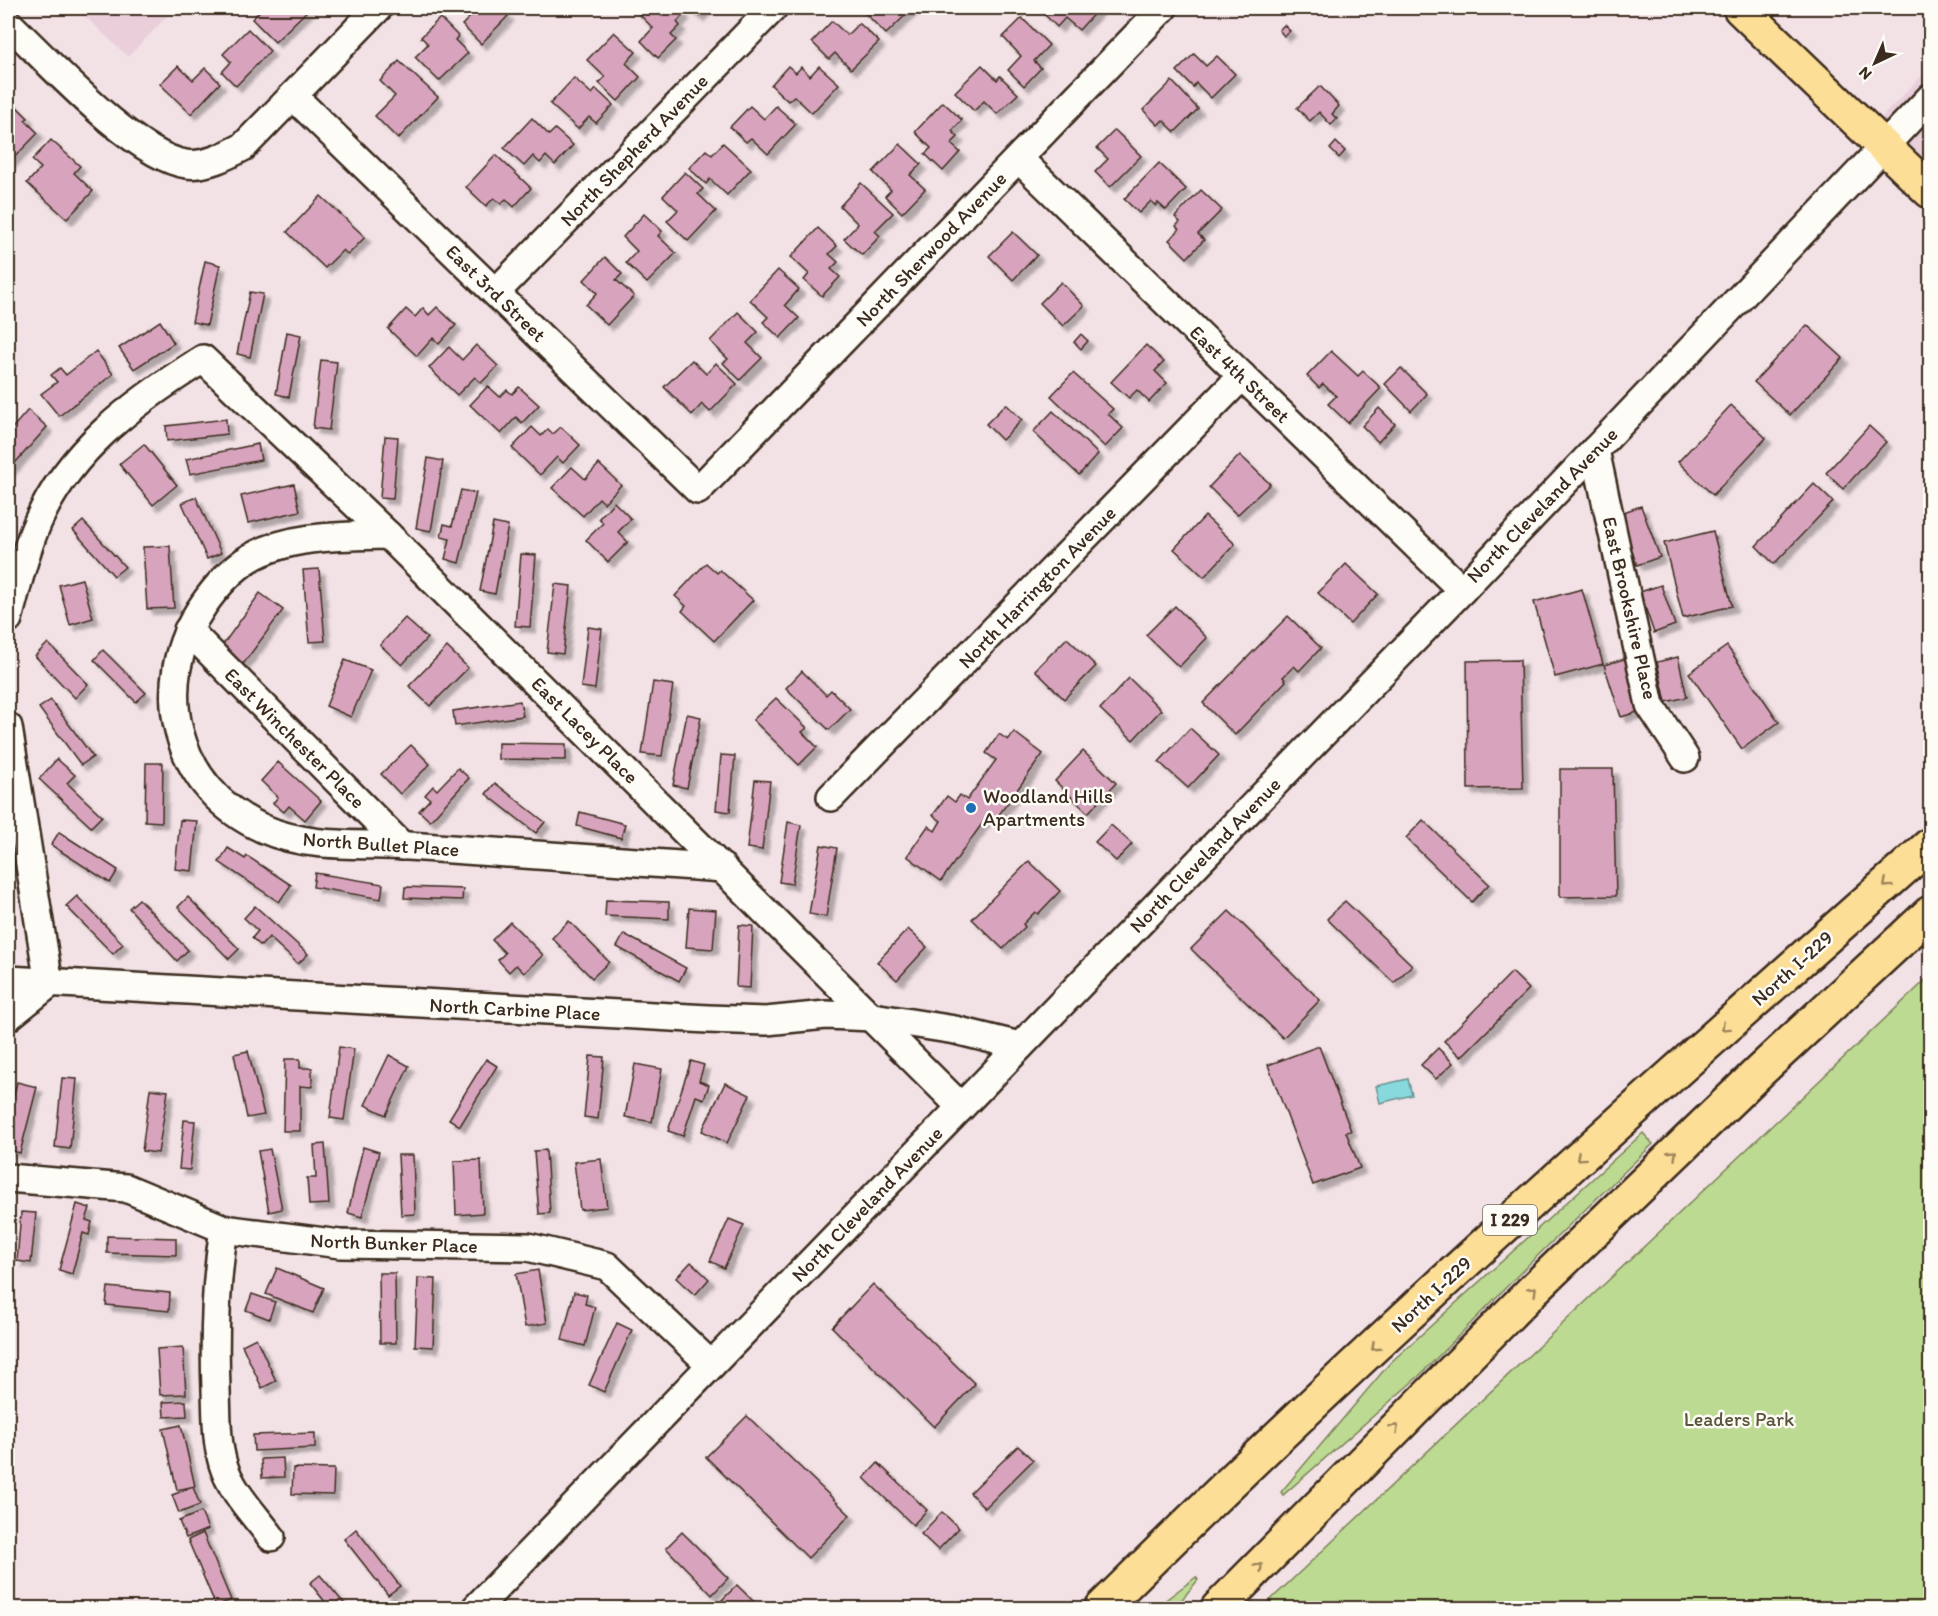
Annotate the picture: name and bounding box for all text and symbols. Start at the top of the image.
north arrow [1845,33,1905,93]
text: N [1854,63,1875,84]
street label: North Shepherd Avenue [555,69,713,231]
street label: North Sherwood Avenue [851,166,1011,332]
street label: East 3rd Street [441,239,551,347]
street label: East 4th Street [1185,320,1295,428]
street label: North Cleveland Avenue [1461,422,1623,588]
street label: North Harrington Avenue [953,501,1121,673]
street label: East Brookshire Place [1597,514,1663,702]
street label: East Winchester Place [220,663,370,813]
street label: East Lacey Place [526,671,644,789]
street label: North Cleveland Avenue [1124,772,1286,938]
place label: Woodland Hills Apartments [983,784,1113,831]
marker: Woodland Hills Apartments [964,801,978,815]
street label: North Bullet Place [302,827,460,861]
one-way arrow [1883,877,1894,888]
street label: North I-229 [1746,925,1838,1011]
street label: North Carbine Place [429,993,601,1025]
one-way arrow [1721,1020,1732,1031]
street label: North Cleveland Avenue [786,1121,948,1287]
one-way arrow [1576,1150,1587,1161]
one-way arrow [1666,1150,1677,1161]
road number: I 229 [1483,1205,1537,1235]
street label: North Bunker Place [310,1228,478,1258]
street label: North I-229 [1386,1251,1476,1337]
one-way arrow [1526,1286,1537,1297]
one-way arrow [1371,1339,1382,1350]
park label: Leaders Park [1684,1407,1794,1431]
one-way arrow [1388,1424,1399,1435]
one-way arrow [1251,1563,1262,1574]

